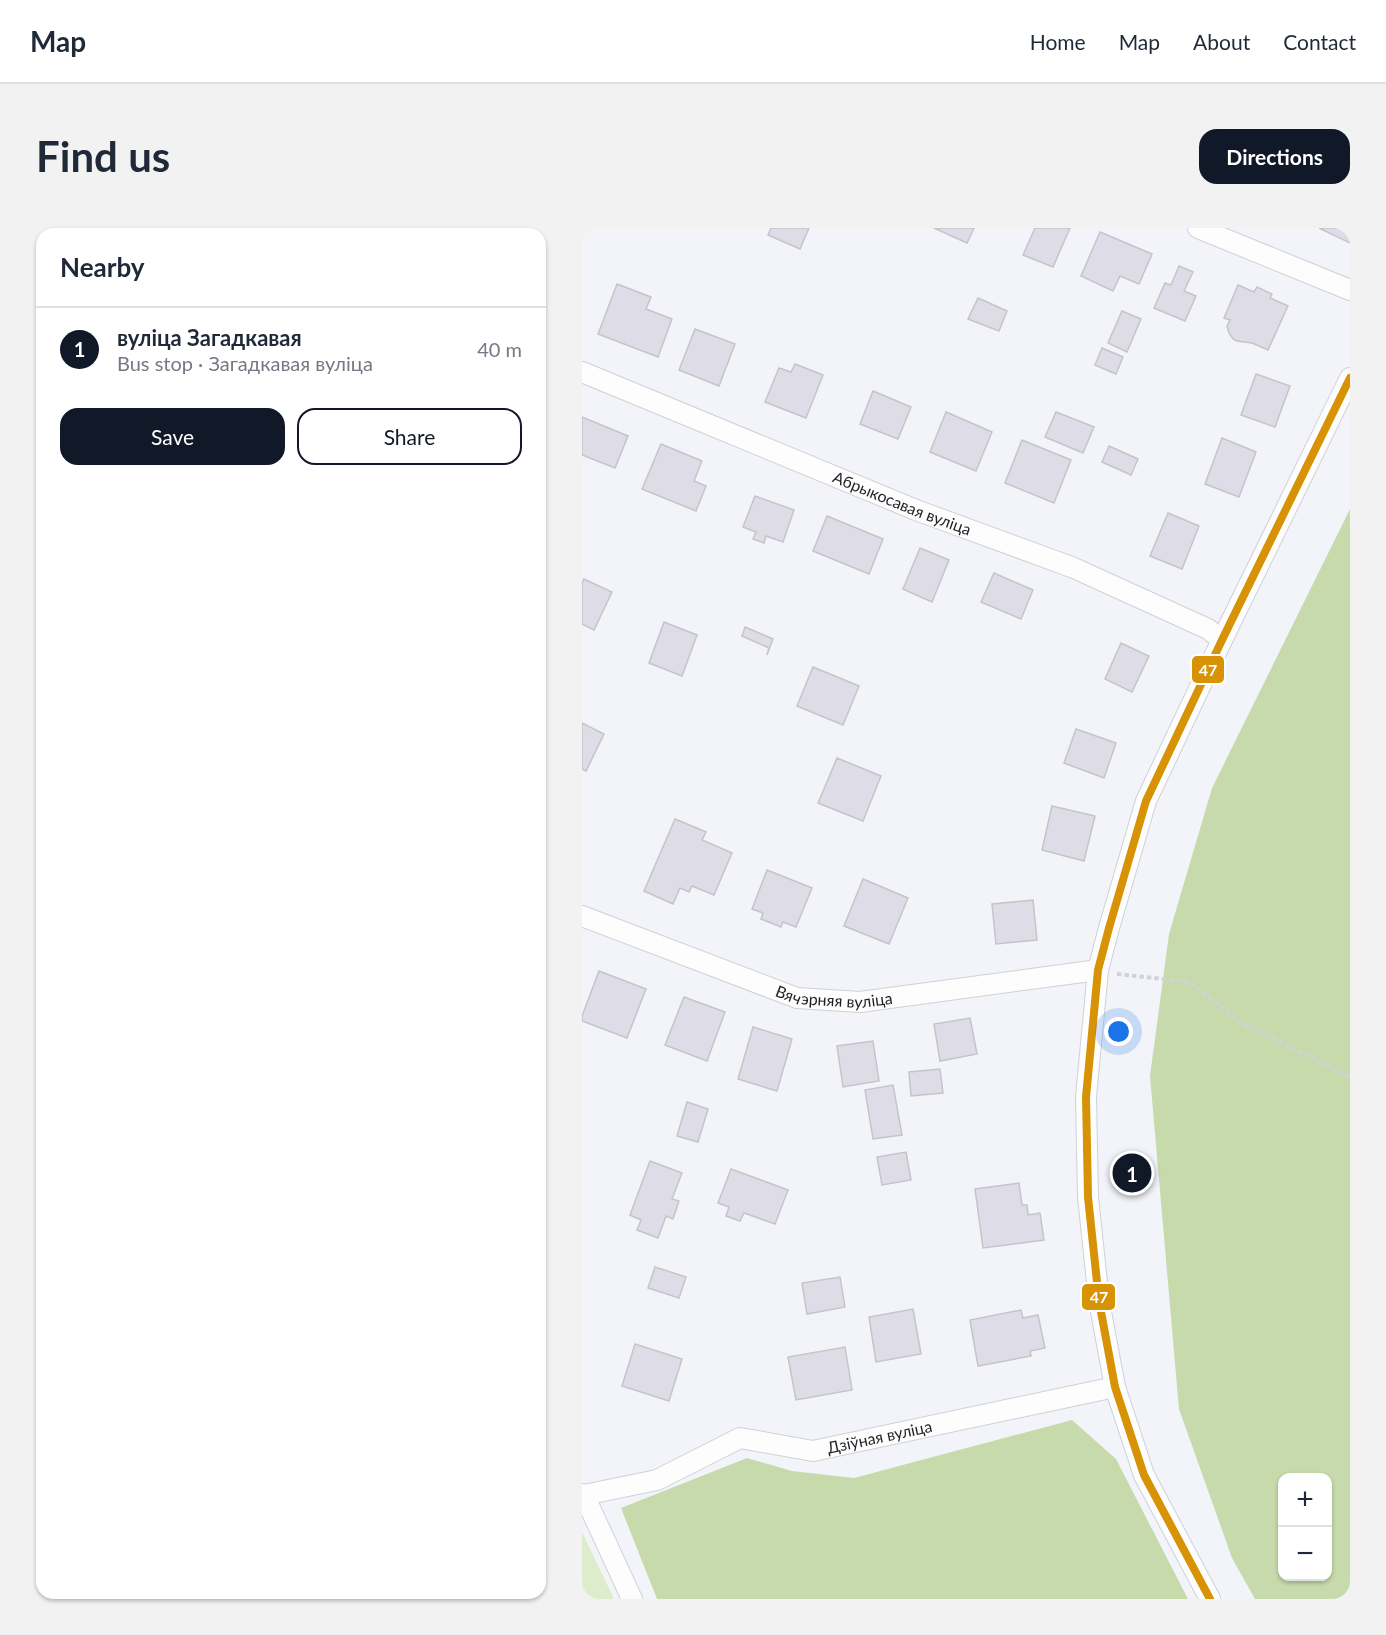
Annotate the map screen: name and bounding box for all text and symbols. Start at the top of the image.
text: Map [30,24,86,58]
text: Home [1030,29,1086,54]
text: Map [1119,29,1160,54]
text: About [1193,29,1250,54]
text: Contact [1283,29,1356,54]
button: Directions [1199,129,1350,184]
text: Find us [36,131,170,181]
text: Nearby [60,251,145,283]
text: вуліца Загадкавая [117,324,302,351]
text: 1 [74,337,85,361]
text: 40 m [477,337,522,361]
text: Bus stop · Загадкавая вуліца [117,351,373,375]
button: Save [60,408,285,465]
button: Share [297,408,522,465]
street label: Абрыкосавая вуліца [830,467,974,538]
line badge: 47 [1191,655,1225,684]
text: 47 [1199,660,1217,679]
street label: Вячэрняя вуліца [773,981,894,1011]
your location [1104,1017,1133,1046]
pin: 1 [1112,1150,1152,1196]
line badge: 47 [1081,1283,1116,1311]
text: 47 [1090,1287,1108,1306]
street label: Дзіўная вуліца [825,1416,934,1457]
map controls [1278,1473,1332,1581]
button: + [1278,1473,1332,1527]
button: − [1278,1527,1332,1581]

